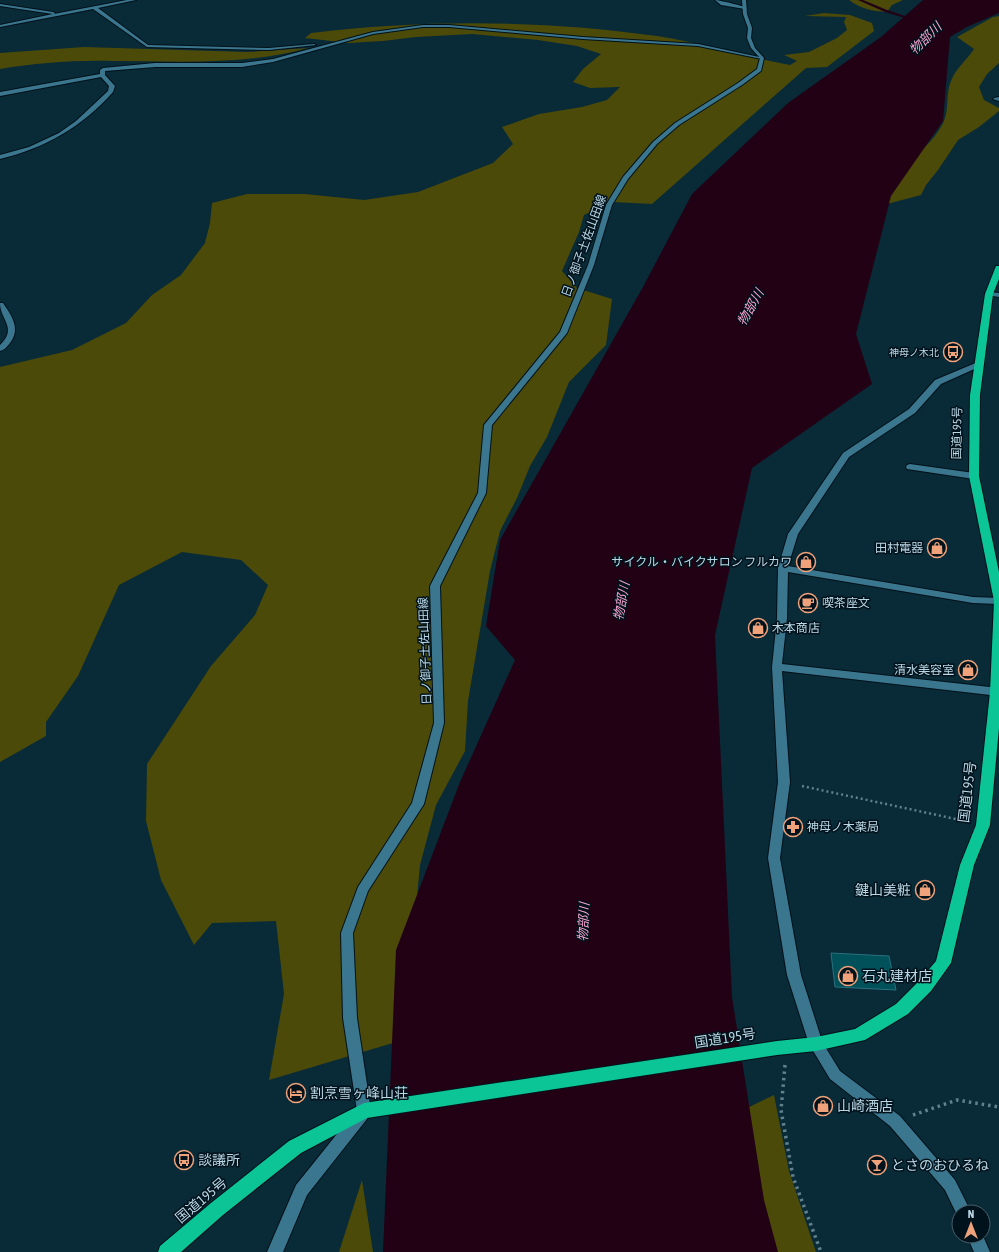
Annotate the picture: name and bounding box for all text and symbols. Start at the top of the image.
water label: 物部川 [906,18,946,57]
street label: 日ノ御子土佐山田線 [559,193,609,299]
water label: 物部川 [734,285,768,328]
bus stop icon: 神母ノ木北 [942,341,964,363]
place label: 神母ノ木北 [889,347,939,358]
street label: 国道195号 [950,406,964,460]
shop icon: 田村電器 [926,537,948,559]
place label: 田村電器 [875,541,923,555]
shop icon: サイクル・バイクサロン フルカワ [795,551,817,573]
place label: サイクル・バイクサロン フルカワ [612,555,792,569]
water label: 物部川 [611,579,633,622]
cafe icon: 喫茶座文 [797,592,819,614]
place label: 喫茶座文 [822,596,870,610]
street label: 日ノ御子土佐山田線 [416,597,434,705]
shop icon: 木本商店 [747,617,769,639]
place label: 木本商店 [772,621,820,635]
shop icon: 清水美容室 [957,659,979,681]
place label: 清水美容室 [894,663,954,677]
street label: 国道195号 [955,760,979,824]
pharmacy icon: 神母ノ木薬局 [782,816,804,838]
place label: 神母ノ木薬局 [807,820,879,834]
shop icon: 鍵山美粧 [914,879,936,901]
place label: 鍵山美粧 [855,882,911,898]
water label: 物部川 [575,900,592,942]
shop icon: 石丸建材店 [837,965,859,987]
place label: 石丸建材店 [862,968,932,984]
street label: 国道195号 [693,1025,757,1051]
hotel icon: 割烹雪ヶ峰山荘 [285,1082,307,1104]
place label: 割烹雪ヶ峰山荘 [310,1085,408,1101]
shop icon: 山崎酒店 [812,1095,834,1117]
place label: 山崎酒店 [837,1098,893,1114]
bus stop icon: 談議所 [173,1149,195,1171]
place label: 談議所 [198,1152,240,1168]
bar icon: とさのおひるね [866,1154,888,1176]
place label: とさのおひるね [891,1157,989,1173]
street label: 国道195号 [172,1174,230,1226]
north arrow [951,1204,991,1244]
text: N [968,1208,974,1220]

